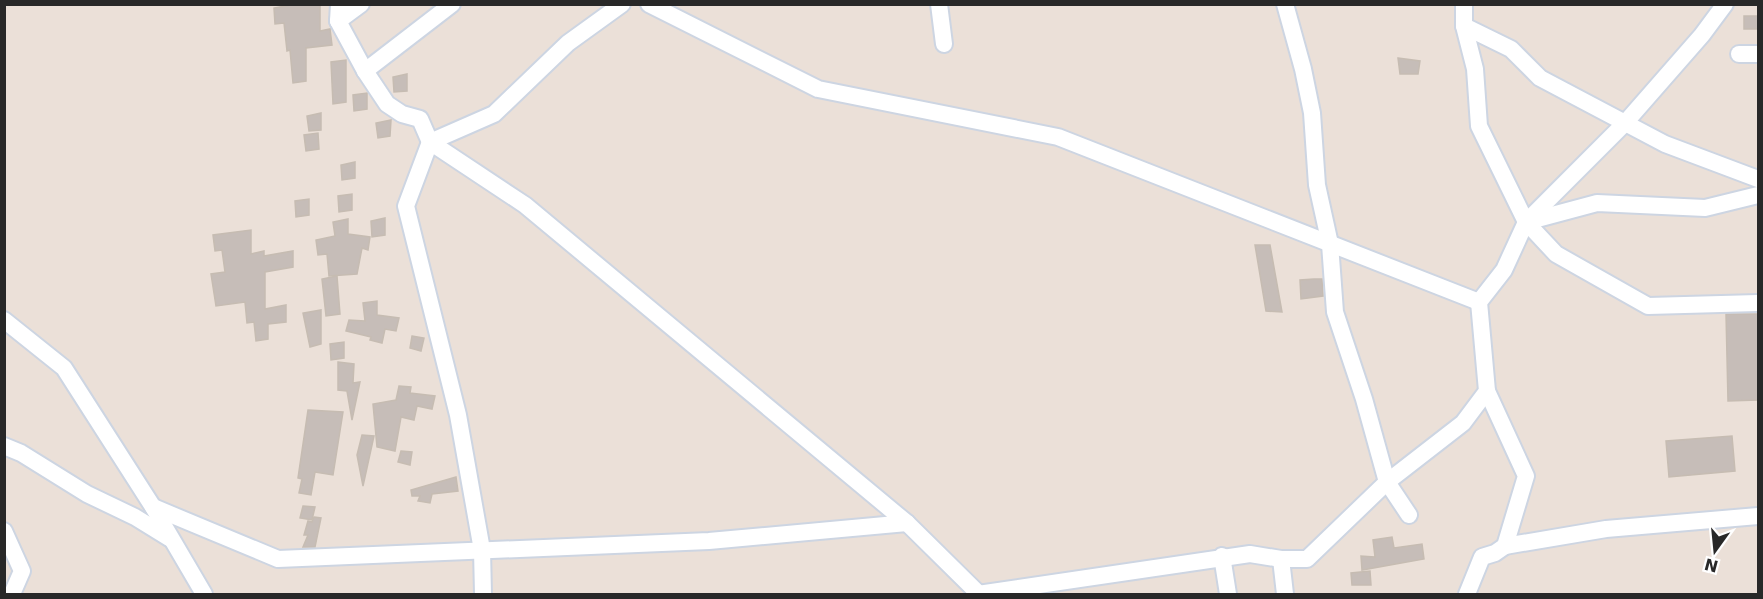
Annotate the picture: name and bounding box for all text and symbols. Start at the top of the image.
north arrow [1685,521,1745,581]
text: N [1702,554,1720,576]

